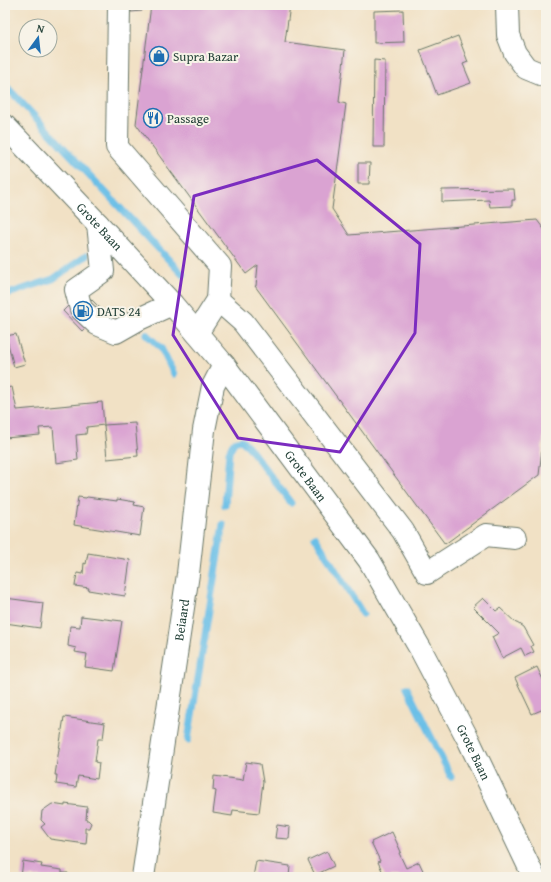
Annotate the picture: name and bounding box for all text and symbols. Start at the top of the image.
north arrow [18,18,58,58]
text: N [35,20,47,37]
shop icon: Supra Bazar [148,45,170,67]
place label: Supra Bazar [173,47,239,66]
restaurant icon: Passage [142,107,164,129]
place label: Passage [167,109,209,128]
street label: Grote Baan [72,198,128,255]
fuel station icon: DATS 24 [72,300,94,322]
place label: DATS 24 [97,302,141,321]
street label: Grote Baan [281,446,332,506]
street label: Beiaard [169,598,194,642]
street label: Grote Baan [452,721,496,784]

